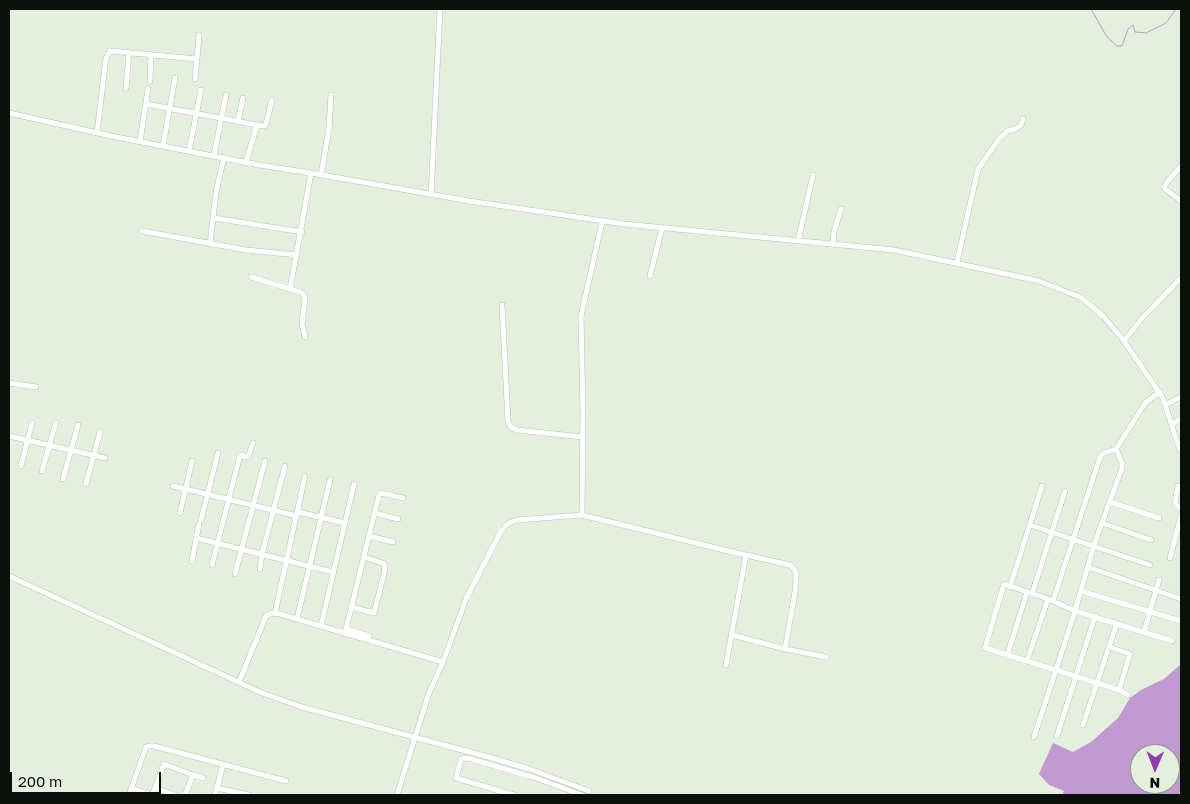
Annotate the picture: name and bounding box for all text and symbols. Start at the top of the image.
north arrow [1130,744,1180,794]
scale bar [12,762,164,794]
text: 200 m [18,772,62,790]
text: N [1149,775,1160,792]

